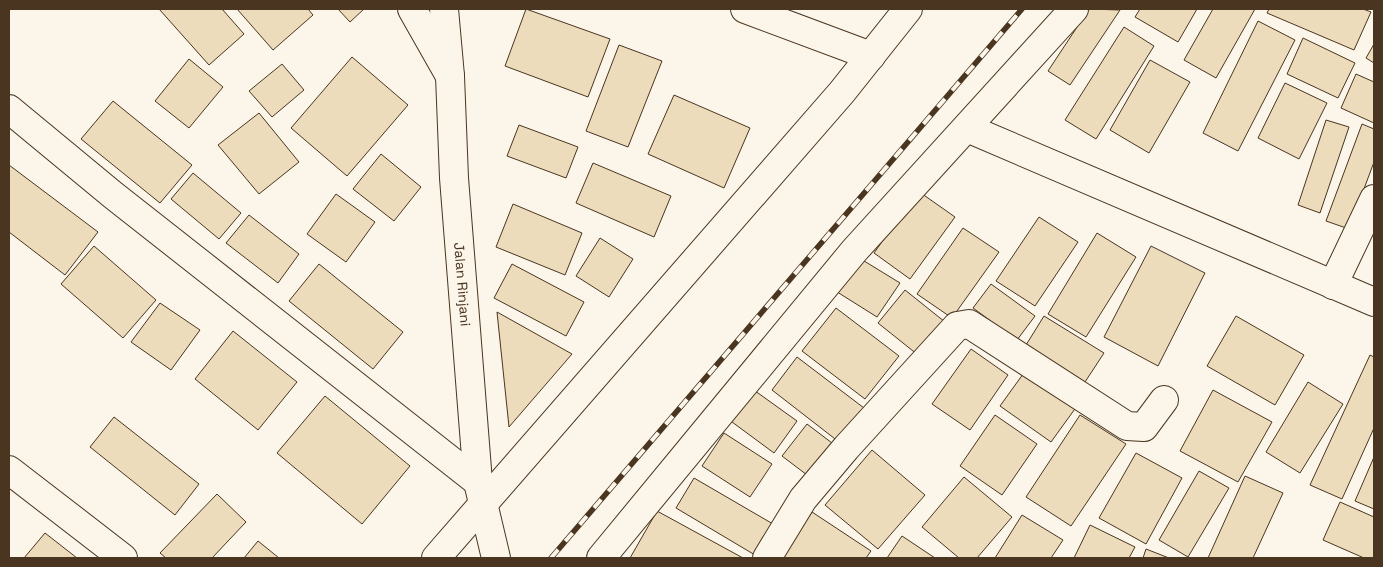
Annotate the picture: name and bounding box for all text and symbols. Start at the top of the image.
street label: Jalan Rinjani [450,242,475,327]

